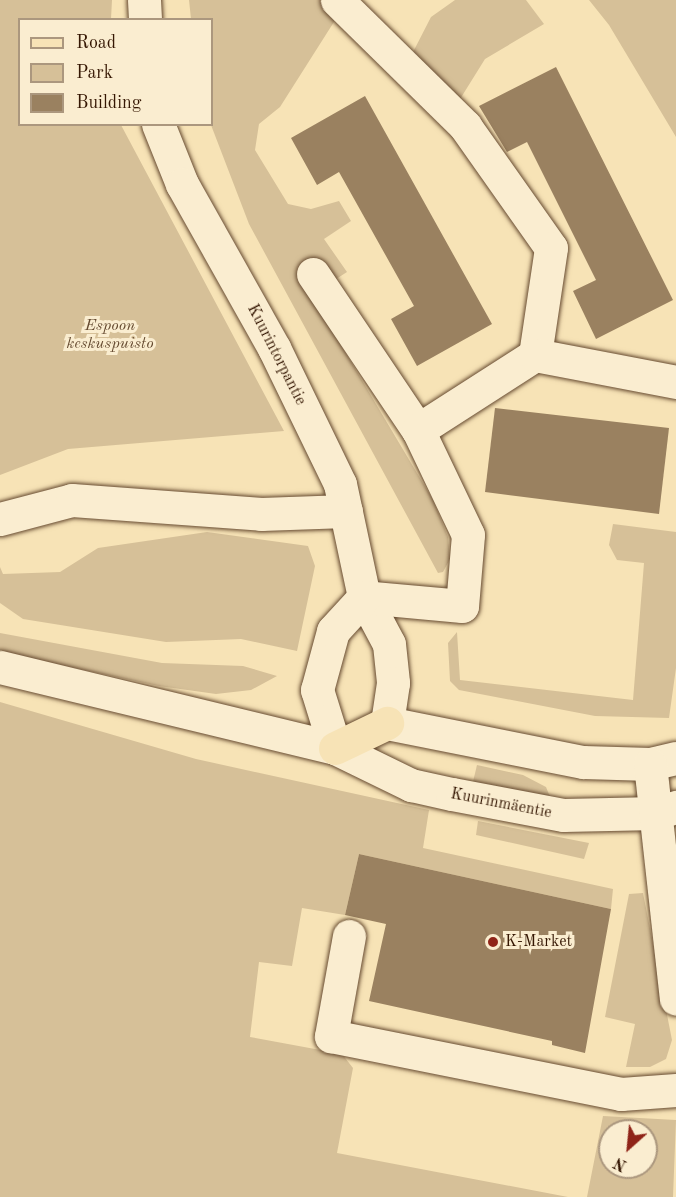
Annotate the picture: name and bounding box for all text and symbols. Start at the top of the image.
legend [18,18,213,126]
text: Road [76,34,116,52]
text: Park [76,64,113,82]
text: Building [76,94,141,112]
street label: Kuurintorpantie [242,301,310,409]
park label: Espoon keskuspuisto [66,316,154,354]
street label: Kuurinmäentie [449,785,553,823]
place label: K-Market [505,932,572,952]
marker: K-Market [486,935,500,949]
north arrow [598,1119,658,1179]
text: N [612,1153,630,1173]

